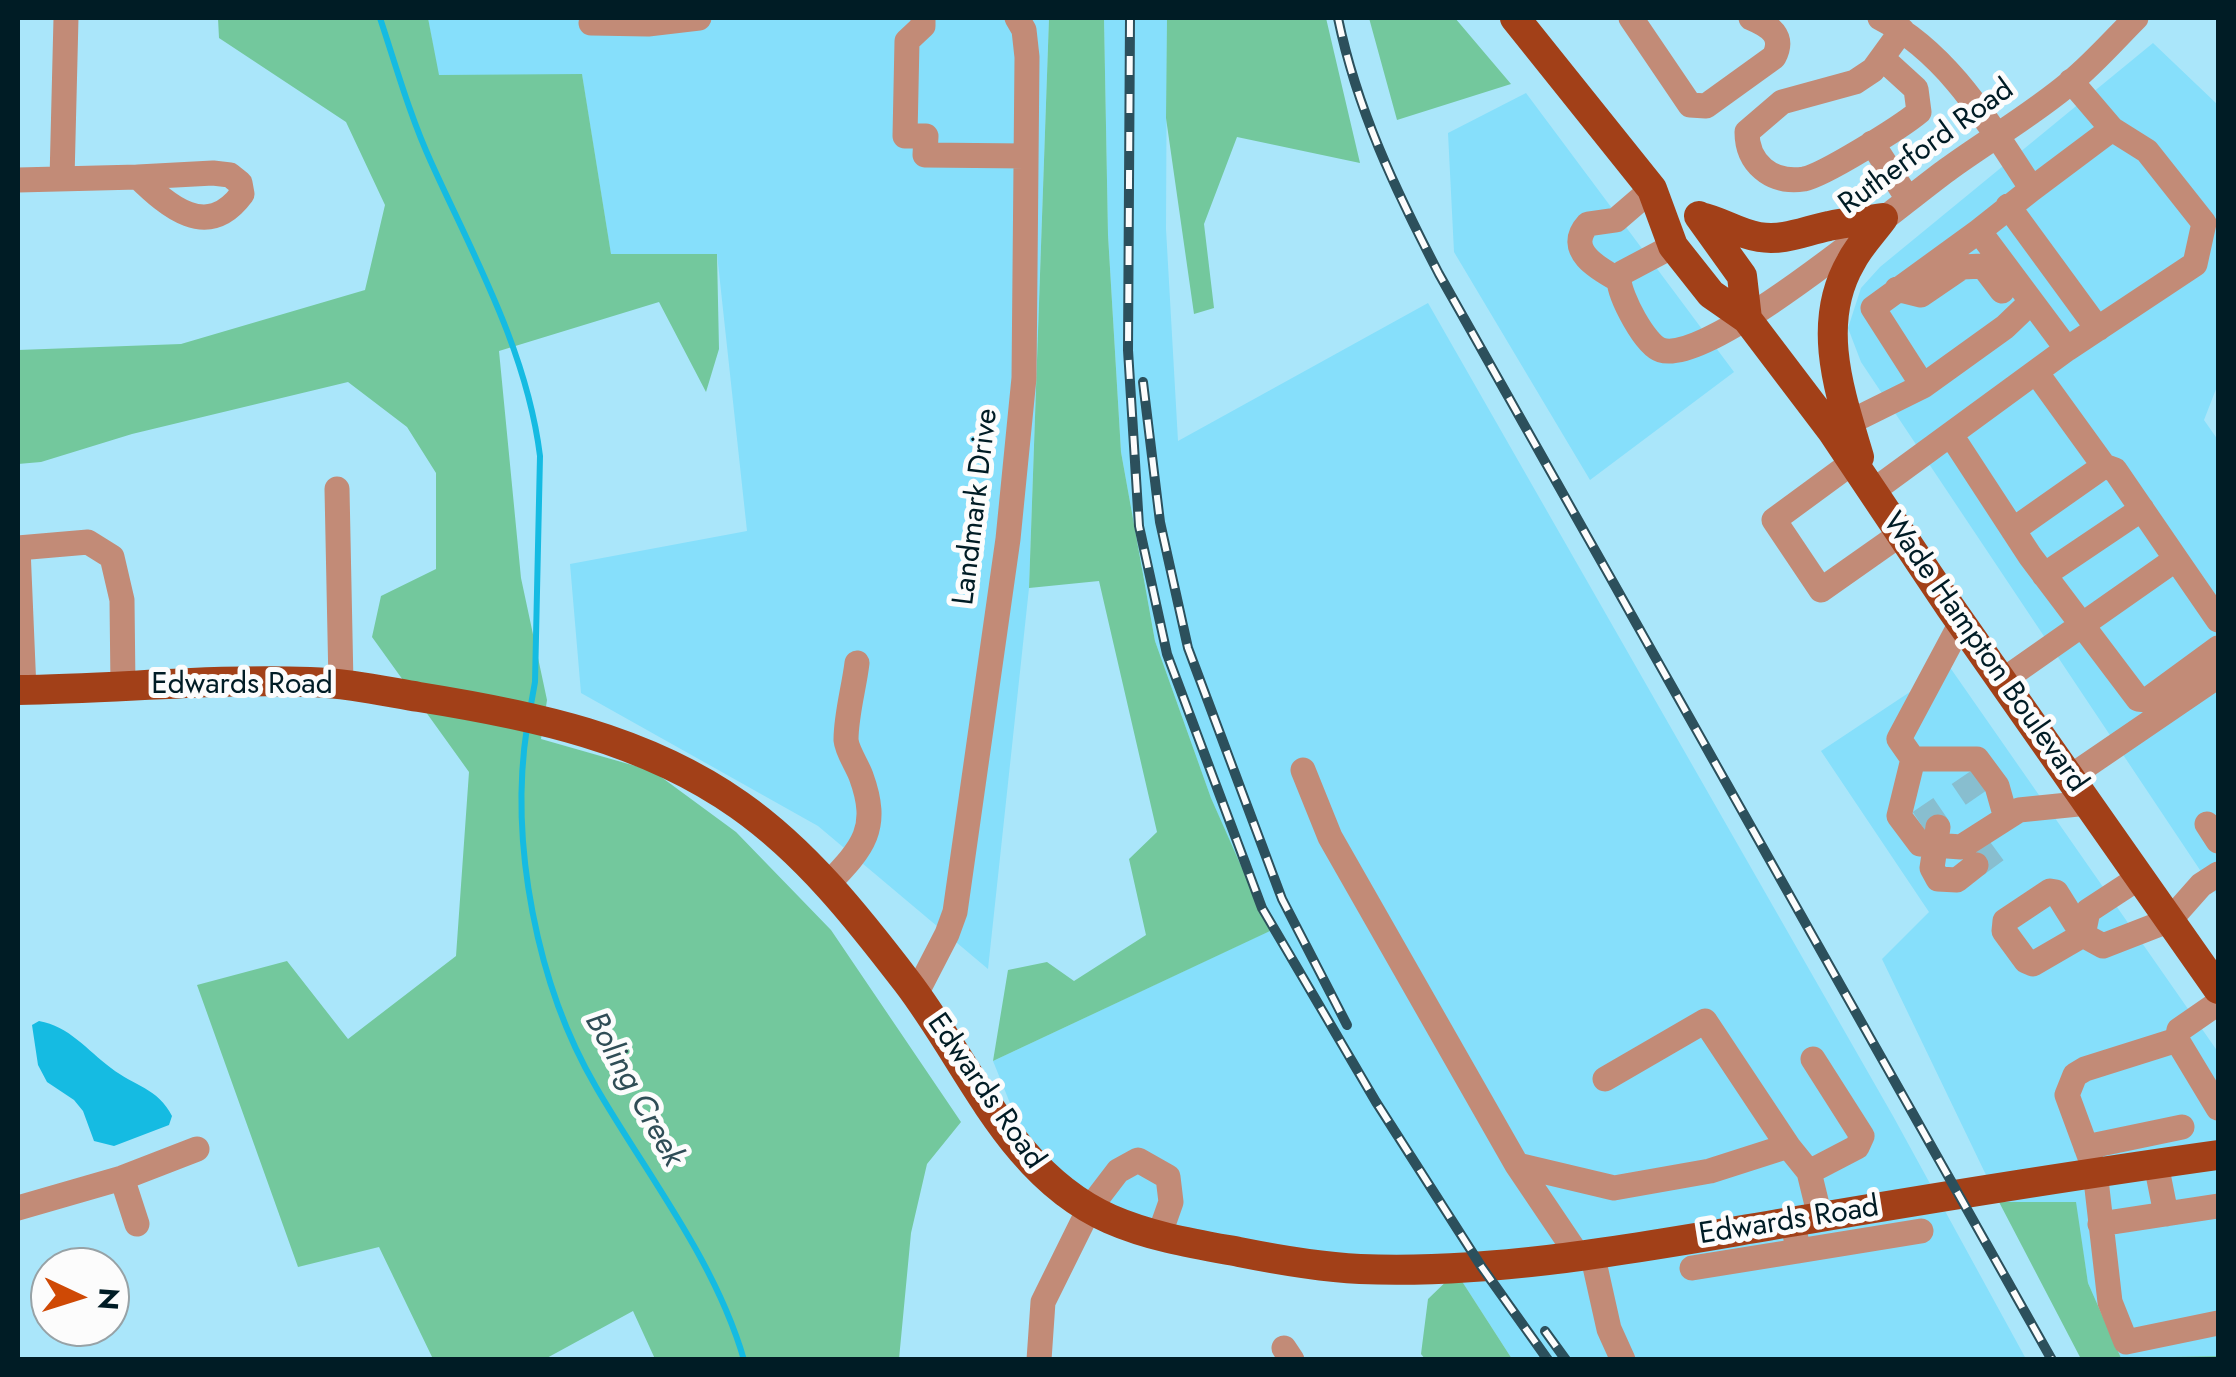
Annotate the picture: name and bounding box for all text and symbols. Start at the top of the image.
street label: Rutherford Road [1833,73,2021,223]
street label: Landmark Drive [947,407,1007,607]
street label: Wade Hampton Boulevard [1874,506,2094,800]
street label: Edwards Road [151,668,333,704]
water label: Boling Creek [575,1006,691,1174]
street label: Edwards Road [918,1007,1052,1177]
street label: Edwards Road [1696,1190,1882,1254]
north arrow [30,1247,130,1347]
text: N [87,1286,130,1312]

